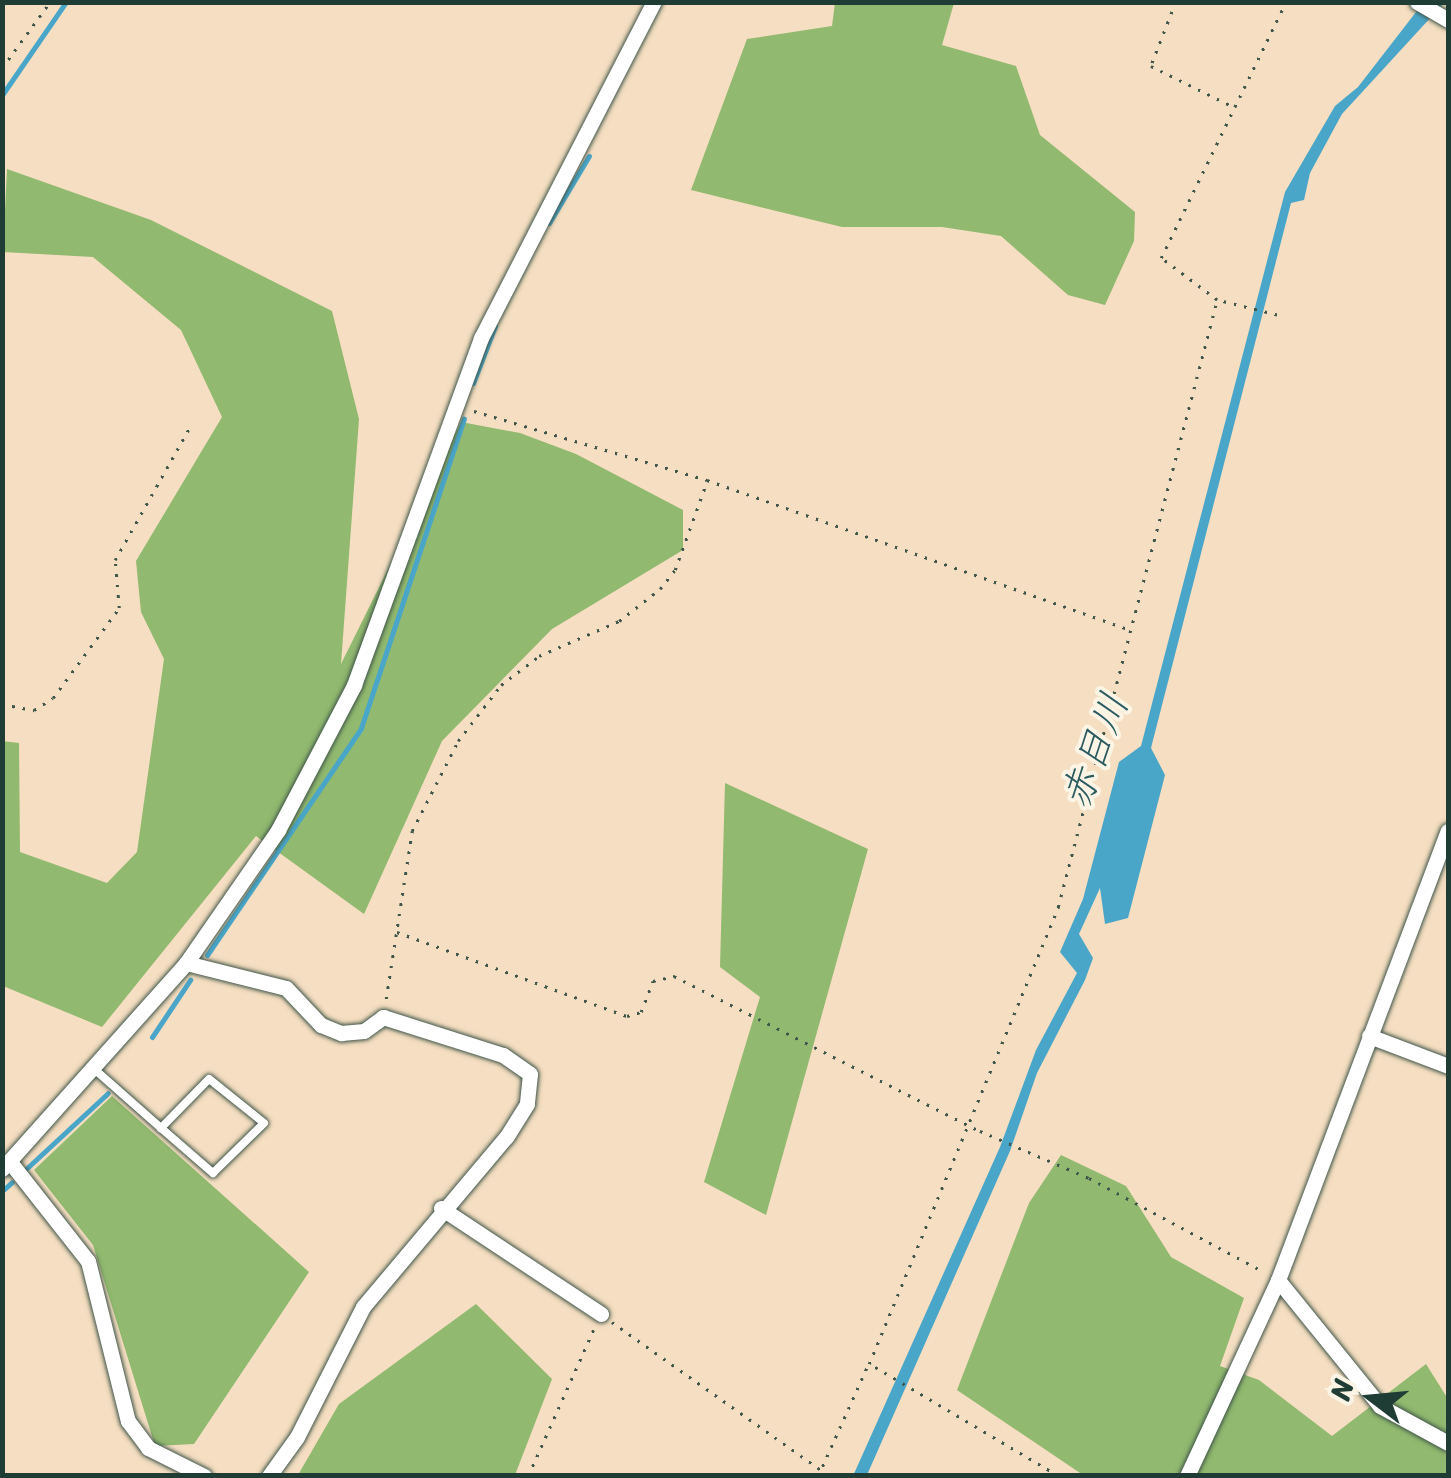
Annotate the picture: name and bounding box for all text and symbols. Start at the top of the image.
water label: 赤目川 [1051,686,1139,816]
north arrow [1321,1348,1421,1448]
text: N [1315,1374,1368,1406]

